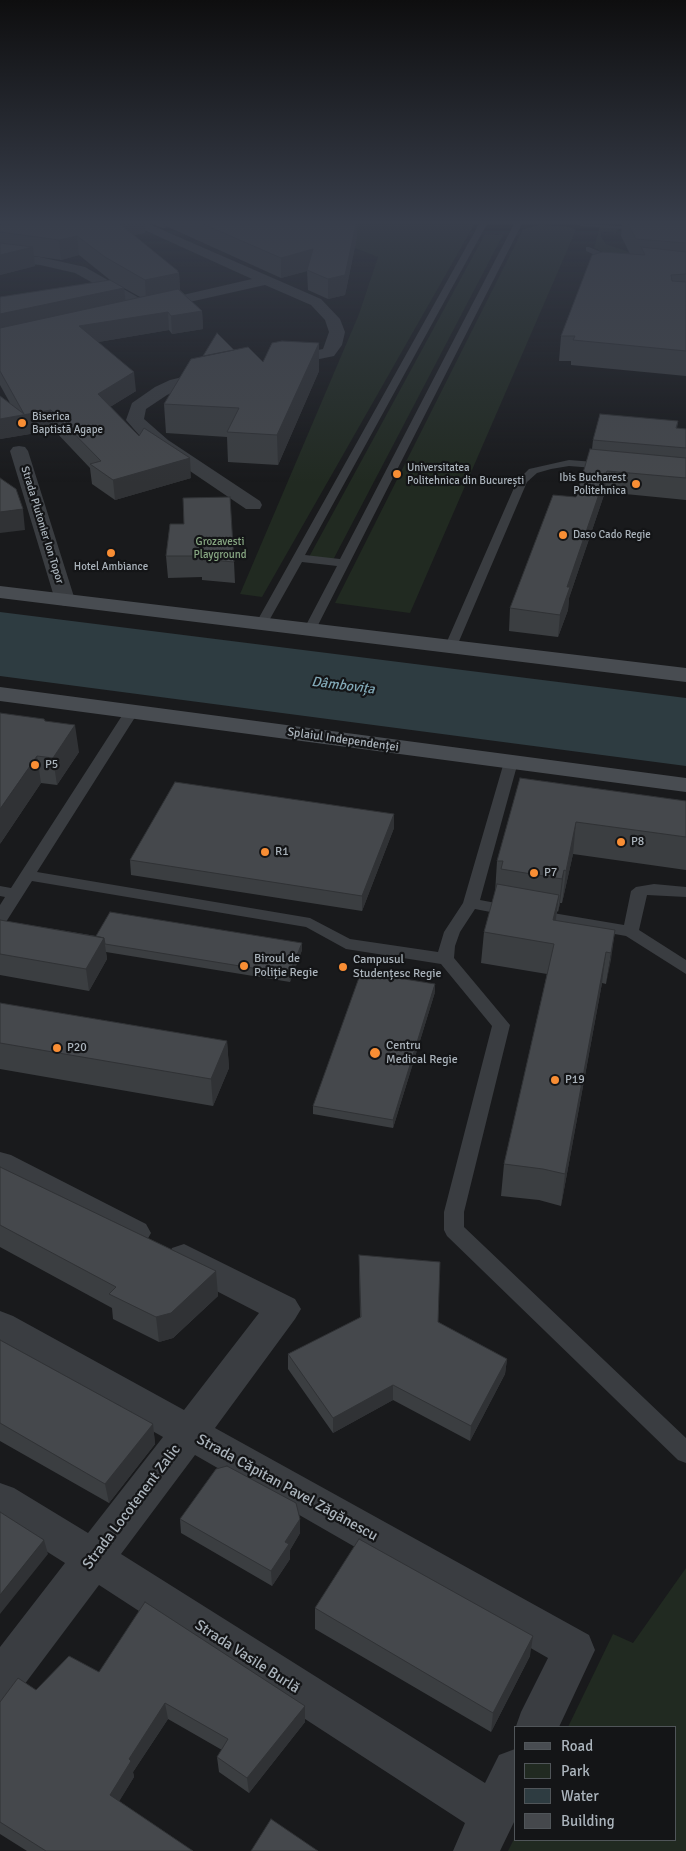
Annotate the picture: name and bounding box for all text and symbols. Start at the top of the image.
place label: Biserica Baptistă Agape [32,410,103,436]
marker: Biserica Baptistă Agape [16,417,28,429]
place label: Universitatea Politehnica din București [407,461,524,487]
street label: Strada Plutonier Ion Topor [18,465,66,585]
marker: Universitatea Politehnica din București [391,468,403,480]
place label: Ibis Bucharest Politehnica [559,471,626,497]
marker: Ibis Bucharest Politehnica [630,478,642,490]
place label: Daso Cado Regie [573,528,651,542]
marker: Daso Cado Regie [557,529,569,541]
park label: Grozavesti Playground [193,535,247,561]
marker: Hotel Ambiance [105,547,117,559]
place label: Hotel Ambiance [74,560,148,574]
water label: Dâmbovița [310,674,376,698]
street label: Splaiul Independenței [286,725,400,755]
place label: P5 [45,758,58,772]
marker: P5 [29,759,41,771]
place label: P8 [631,835,644,849]
marker: P8 [615,836,627,848]
place label: R1 [275,845,289,859]
marker: R1 [259,846,271,858]
place label: P7 [544,866,557,880]
marker: P7 [528,867,540,879]
place label: Biroul de Poliție Regie [254,952,318,980]
place label: Campusul Studențesc Regie [353,953,442,981]
marker: Biroul de Poliție Regie [238,960,250,972]
marker: Campusul Studențesc Regie [337,961,349,973]
place label: Centru Medical Regie [386,1039,458,1067]
place label: P20 [67,1041,87,1055]
marker: P20 [51,1042,63,1054]
marker: Centru Medical Regie [368,1046,382,1060]
place label: P19 [565,1073,585,1087]
marker: P19 [549,1074,561,1086]
street label: Strada Căpitan Pavel Zăgănescu [193,1431,381,1545]
street label: Strada Locotenent Zalic [79,1441,185,1573]
street label: Strada Vasile Burlă [191,1616,303,1698]
legend [514,1726,676,1841]
text: Road [561,1737,593,1755]
text: Park [561,1762,590,1780]
text: Water [561,1787,599,1805]
text: Building [561,1812,615,1830]

